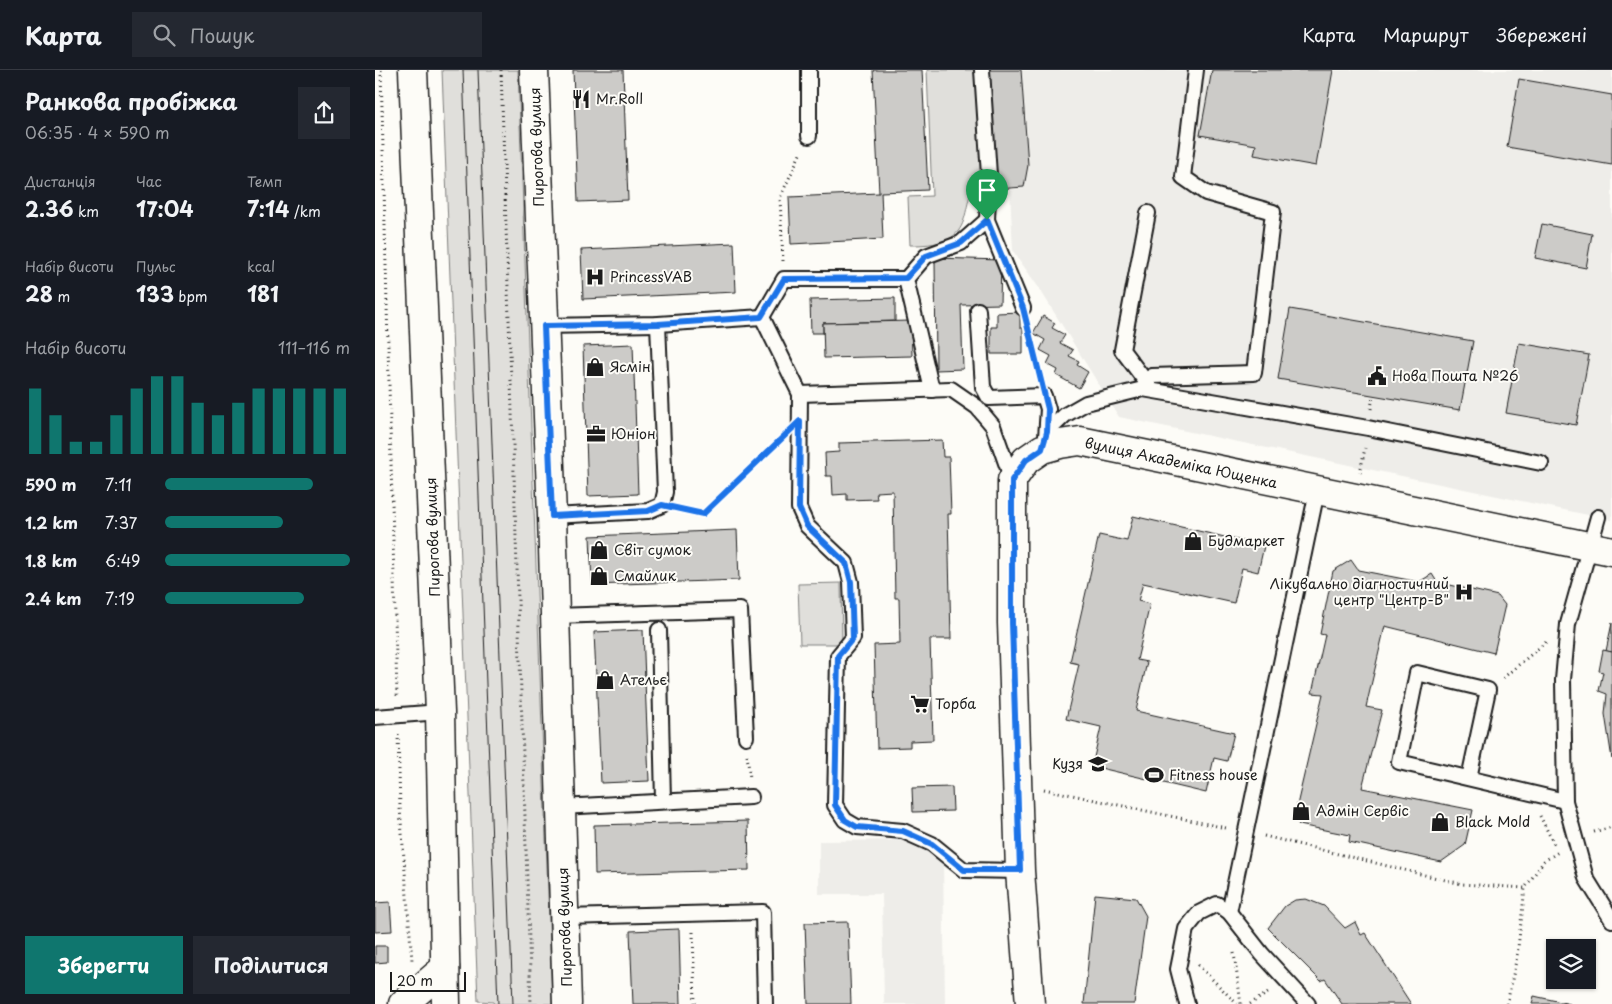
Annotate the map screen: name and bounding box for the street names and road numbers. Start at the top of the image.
street label: Пирогова вулиця [524,87,549,207]
street label: вулиця Академіка Ющенка [1083,432,1280,493]
street label: Пирогова вулиця [420,477,445,597]
street label: Пирогова вулиця [552,867,577,987]

